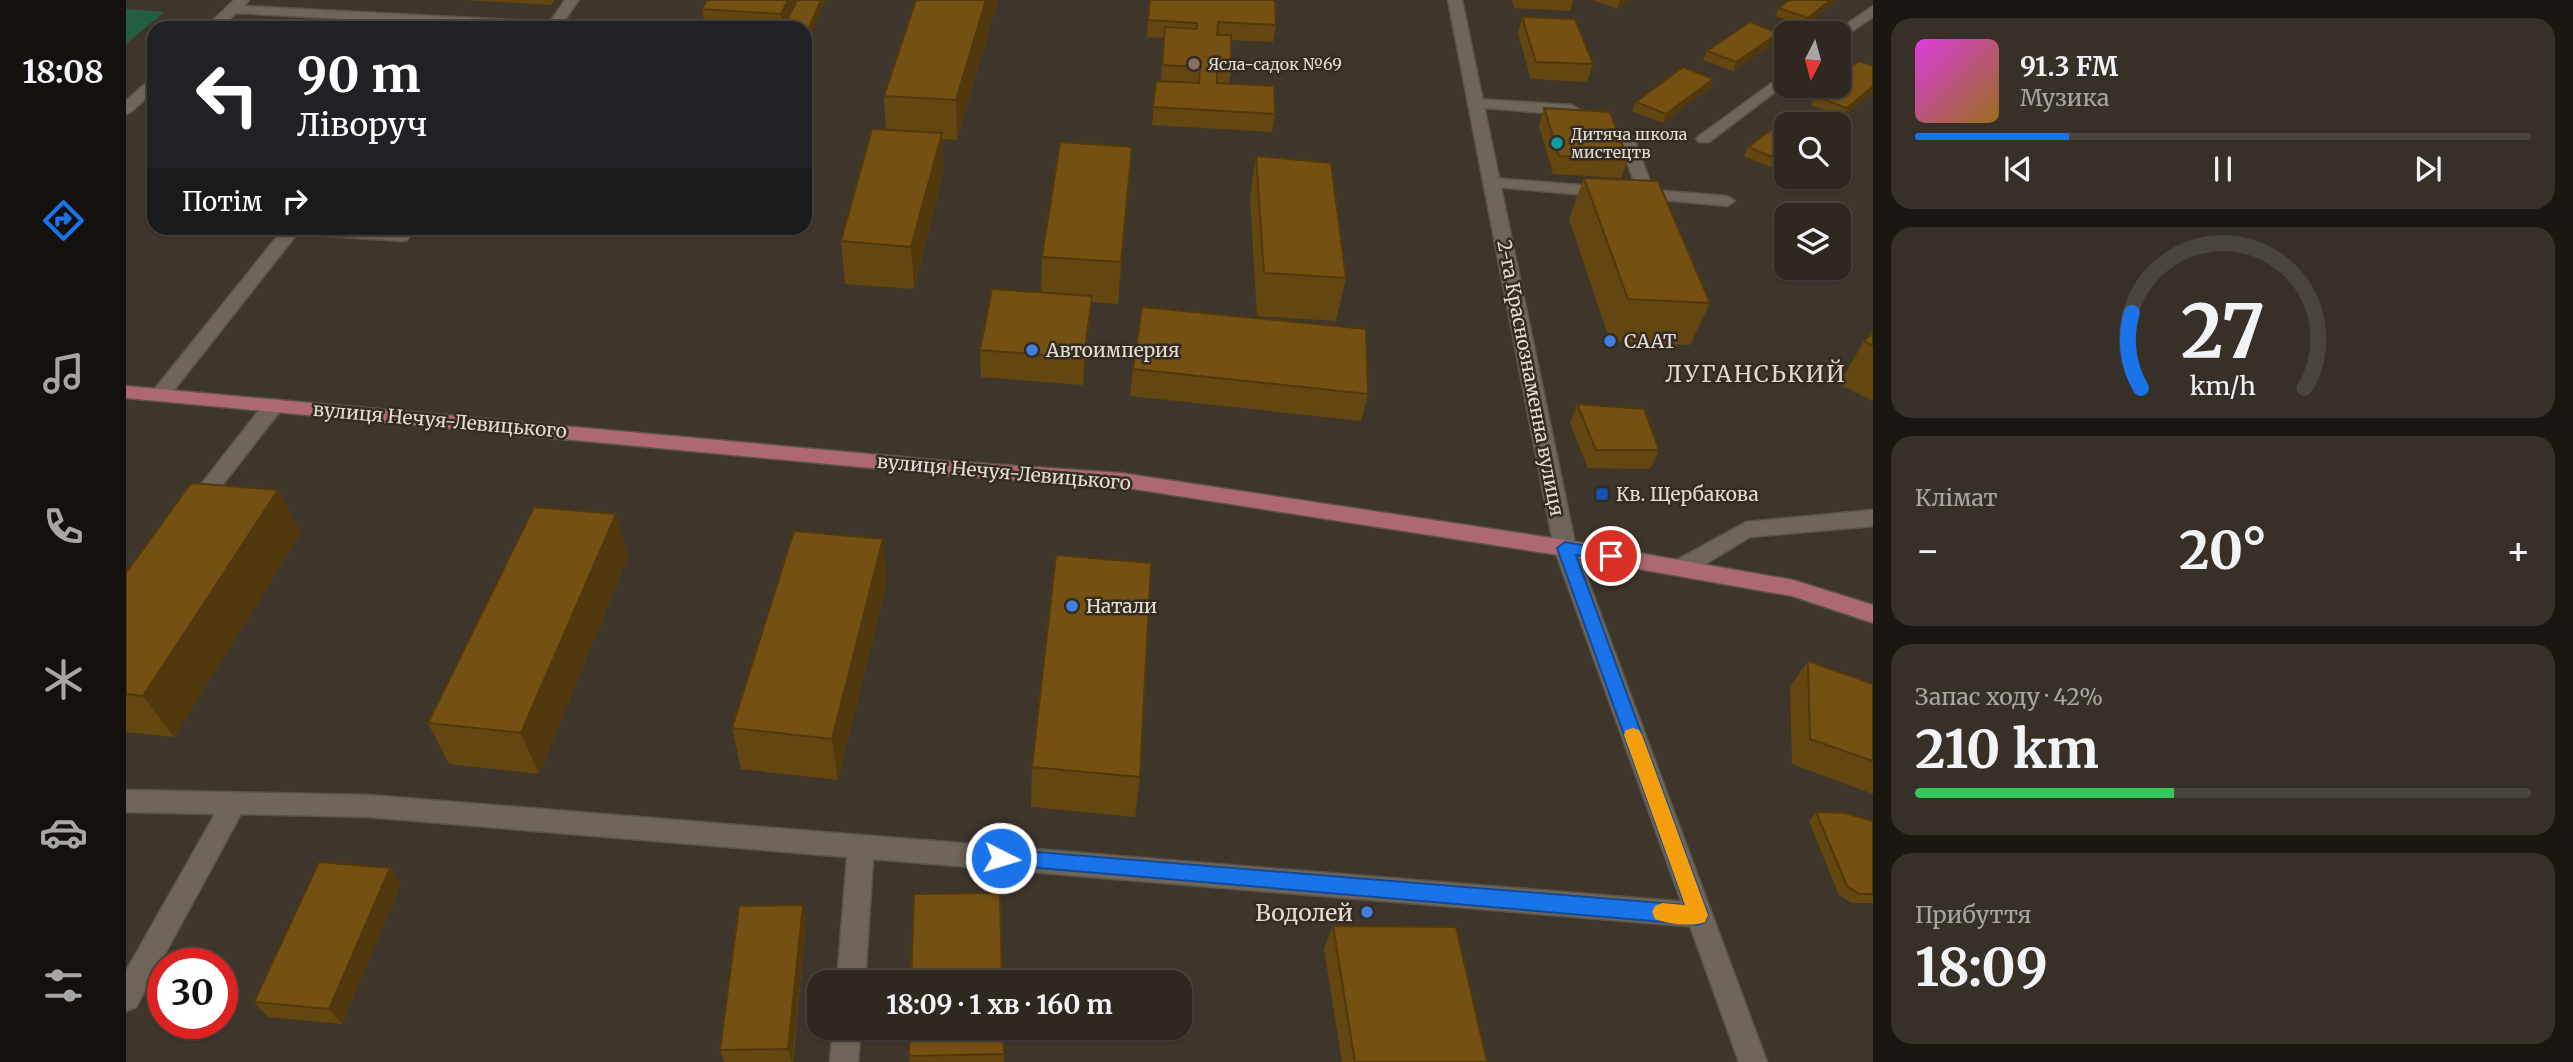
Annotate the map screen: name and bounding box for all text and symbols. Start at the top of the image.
north arrow [1774,21,1852,98]
map controls [1774,21,1851,280]
text: 90 m [297,44,421,105]
icon: left [182,49,273,140]
text: 91.3 FM [2020,50,2118,83]
text: 18:08 [22,52,104,92]
place label: Ясла-садок №69 [1208,54,1342,74]
marker: Ясла-садок №69 [1186,56,1202,72]
text: Музика [2020,83,2109,112]
text: Ліворуч [297,105,427,145]
button: search [1774,112,1851,189]
place label: Дитяча школа мистецтв [1571,124,1688,162]
marker: Дитяча школа мистецтв [1549,135,1565,151]
icon: previous [1999,150,2037,188]
icon: pause [2204,150,2242,188]
icon: next [2409,150,2447,188]
icon: right [276,182,314,220]
text: Потім [182,185,262,218]
icon: directions [39,196,88,245]
button: layers [1774,203,1851,280]
street label: 2-га Краснознаменна вулиця [1492,238,1570,518]
text: 27 [2181,287,2265,379]
place label: СААТ [1624,329,1676,353]
marker: СААТ [1602,333,1618,349]
place label: Автоимперия [1045,338,1180,362]
marker: Автоимперия [1024,342,1040,358]
icon: music [39,349,88,398]
district label: ЛУГАНСЬКИЙ [1665,359,1847,388]
text: km/h [2190,370,2256,402]
street label: вулиця Нечуя-Левицького [312,397,568,443]
street label: вулиця Нечуя-Левицького [876,449,1132,495]
place label: Кв. Щербакова [1616,482,1759,506]
text: Клімат [1915,483,1997,512]
marker: Кв. Щербакова [1594,486,1610,502]
icon: phone [39,502,88,551]
text: 20° [2179,518,2267,583]
pin [1581,526,1641,586]
text: − [1915,527,1940,574]
text: + [2506,527,2531,574]
icon: arrive [1592,537,1630,575]
place label: Натали [1086,594,1157,618]
marker: Натали [1064,598,1080,614]
icon: climate [39,655,88,704]
text: Запас ходу · 42% [1915,682,2103,711]
text: 210 km [1915,717,2099,782]
icon: car [39,808,88,857]
position arrow [964,821,1038,895]
place label: Водолей [1255,898,1353,927]
text: Прибуття [1915,900,2032,929]
marker: Водолей [1359,904,1375,920]
text: 18:09 [1915,935,2048,1000]
speed limit sign: 30 [147,948,238,1039]
icon: filters [39,961,88,1010]
text: 18:09 · 1 хв · 160 m [886,988,1113,1021]

